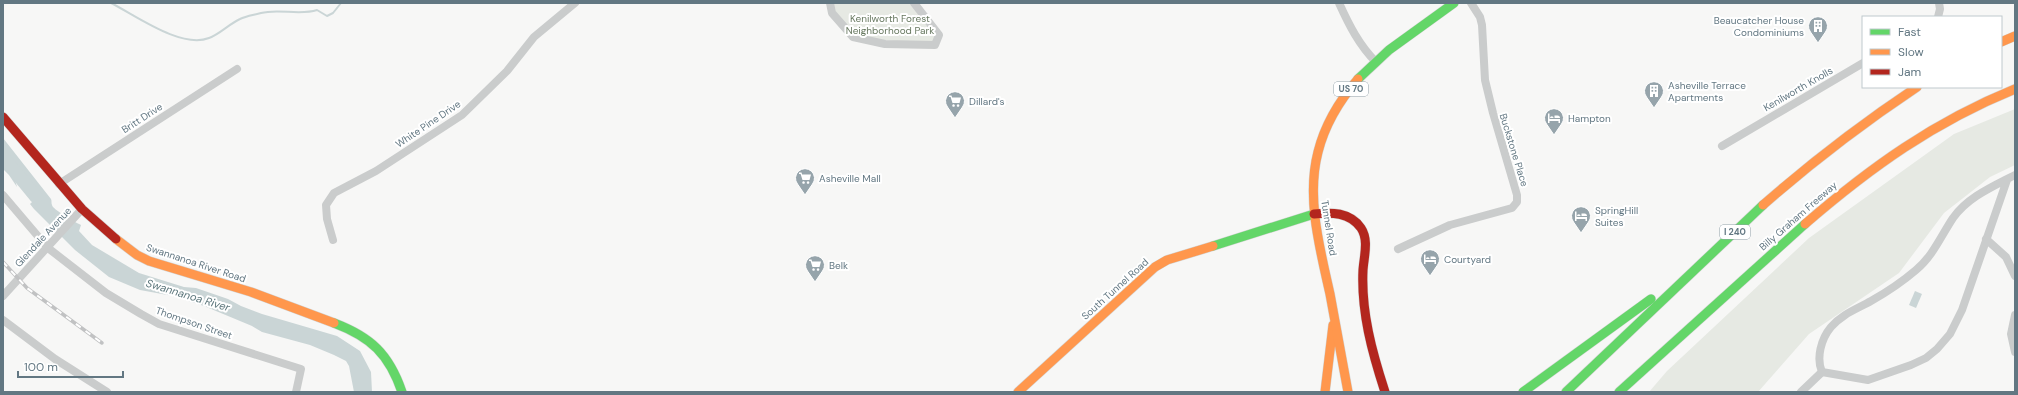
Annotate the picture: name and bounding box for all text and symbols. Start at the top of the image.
park label: Kenilworth Forest Neighborhood Park [846,12,934,37]
place label: Beaucatcher House Condominiums [1714,14,1804,39]
building icon: Beaucatcher House Condominiums [1807,15,1829,43]
legend [1862,16,2002,88]
text: Fast [1898,24,1921,40]
text: Slow [1898,44,1924,60]
street label: Kenilworth Knolls [1761,64,1835,114]
text: Jam [1898,64,1921,80]
place label: Asheville Terrace Apartments [1668,79,1746,104]
building icon: Asheville Terrace Apartments [1643,80,1665,108]
road number: US 70 [1334,82,1368,96]
supermarket icon: Dillard's [944,90,966,118]
place label: Dillard's [969,95,1005,108]
street label: White Pine Drive [393,97,463,151]
street label: Britt Drive [119,100,165,136]
hotel icon: Hampton [1543,107,1565,135]
street label: Buckstone Place [1497,112,1531,188]
place label: Hampton [1568,112,1611,125]
supermarket icon: Asheville Mall [794,167,816,195]
place label: Asheville Mall [819,172,881,185]
street label: Billy Graham Freeway [1756,178,1840,253]
street label: Tunnel Road [1318,199,1340,257]
street label: Glendale Avenue [12,204,74,270]
place label: SpringHill Suites [1595,204,1638,229]
hotel icon: SpringHill Suites [1570,205,1592,233]
road number: I 240 [1720,225,1750,239]
street label: Swannanoa River Road [145,241,247,285]
hotel icon: Courtyard [1419,248,1441,276]
place label: Courtyard [1444,253,1491,266]
supermarket icon: Belk [804,254,826,282]
street label: South Tunnel Road [1079,255,1151,323]
place label: Belk [829,259,848,272]
water label: Swannanoa River [144,276,232,315]
street label: Thompson Street [154,304,234,342]
scale bar [18,353,123,379]
text: 100 m [24,359,58,375]

